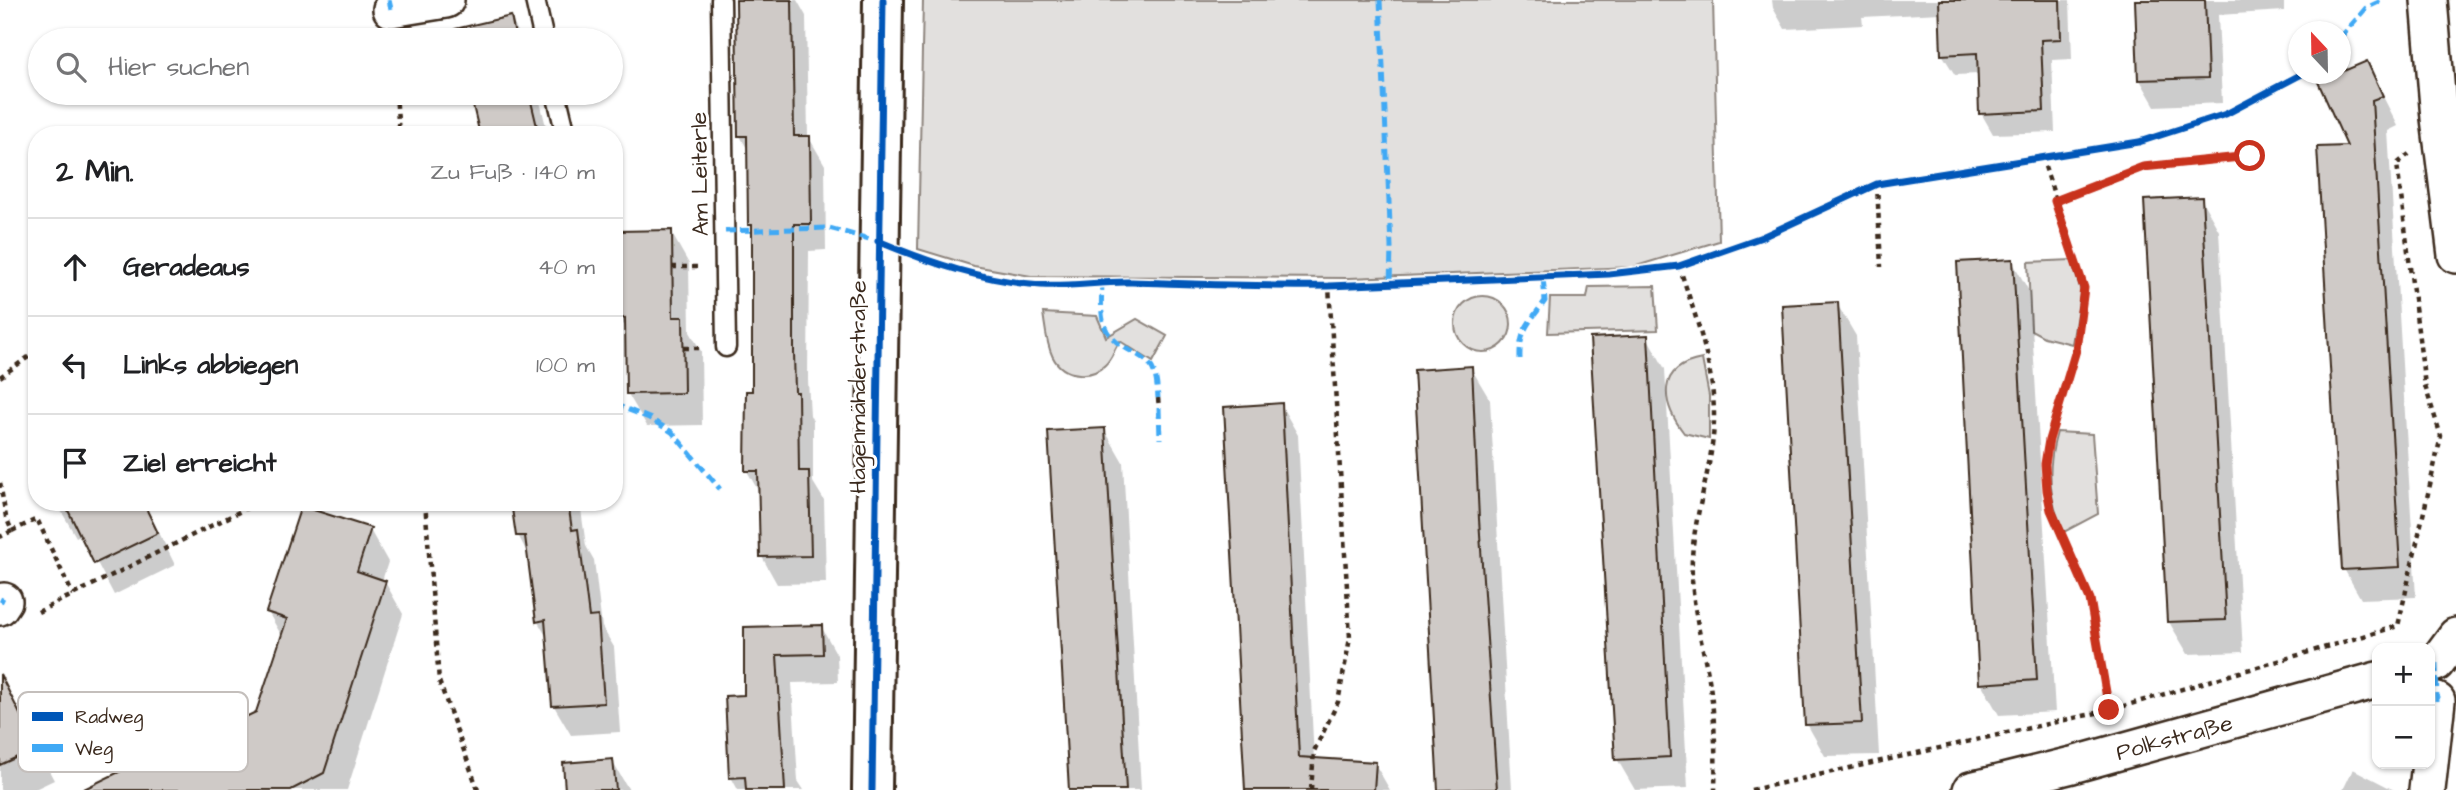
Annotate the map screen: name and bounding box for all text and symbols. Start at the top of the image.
north arrow [2288,21,2351,84]
search box [28,28,623,105]
icon: search [52,48,90,86]
text: Hier suchen [108,49,249,85]
street label: Am Leiterle [683,112,717,236]
route start [2234,140,2265,171]
text: 2 Min. [56,151,134,193]
text: Zu Fuß · 140 m [430,156,595,188]
icon: ahead [56,248,94,286]
text: Geradeaus [123,249,250,285]
text: 40 m [538,251,595,283]
street label: Hagenmähderstraße [842,280,875,494]
icon: left [56,346,94,384]
text: Links abbiegen [123,347,298,383]
text: 100 m [536,349,595,381]
icon: arrive [56,444,94,482]
text: Ziel erreicht [123,445,277,481]
map controls [2372,643,2435,769]
button: + [2372,643,2435,706]
legend [18,692,248,772]
route end [2093,694,2124,725]
text: Radweg [75,704,144,732]
button: − [2372,706,2435,769]
street label: Polkstraße [2112,707,2236,769]
text: Weg [75,736,113,764]

